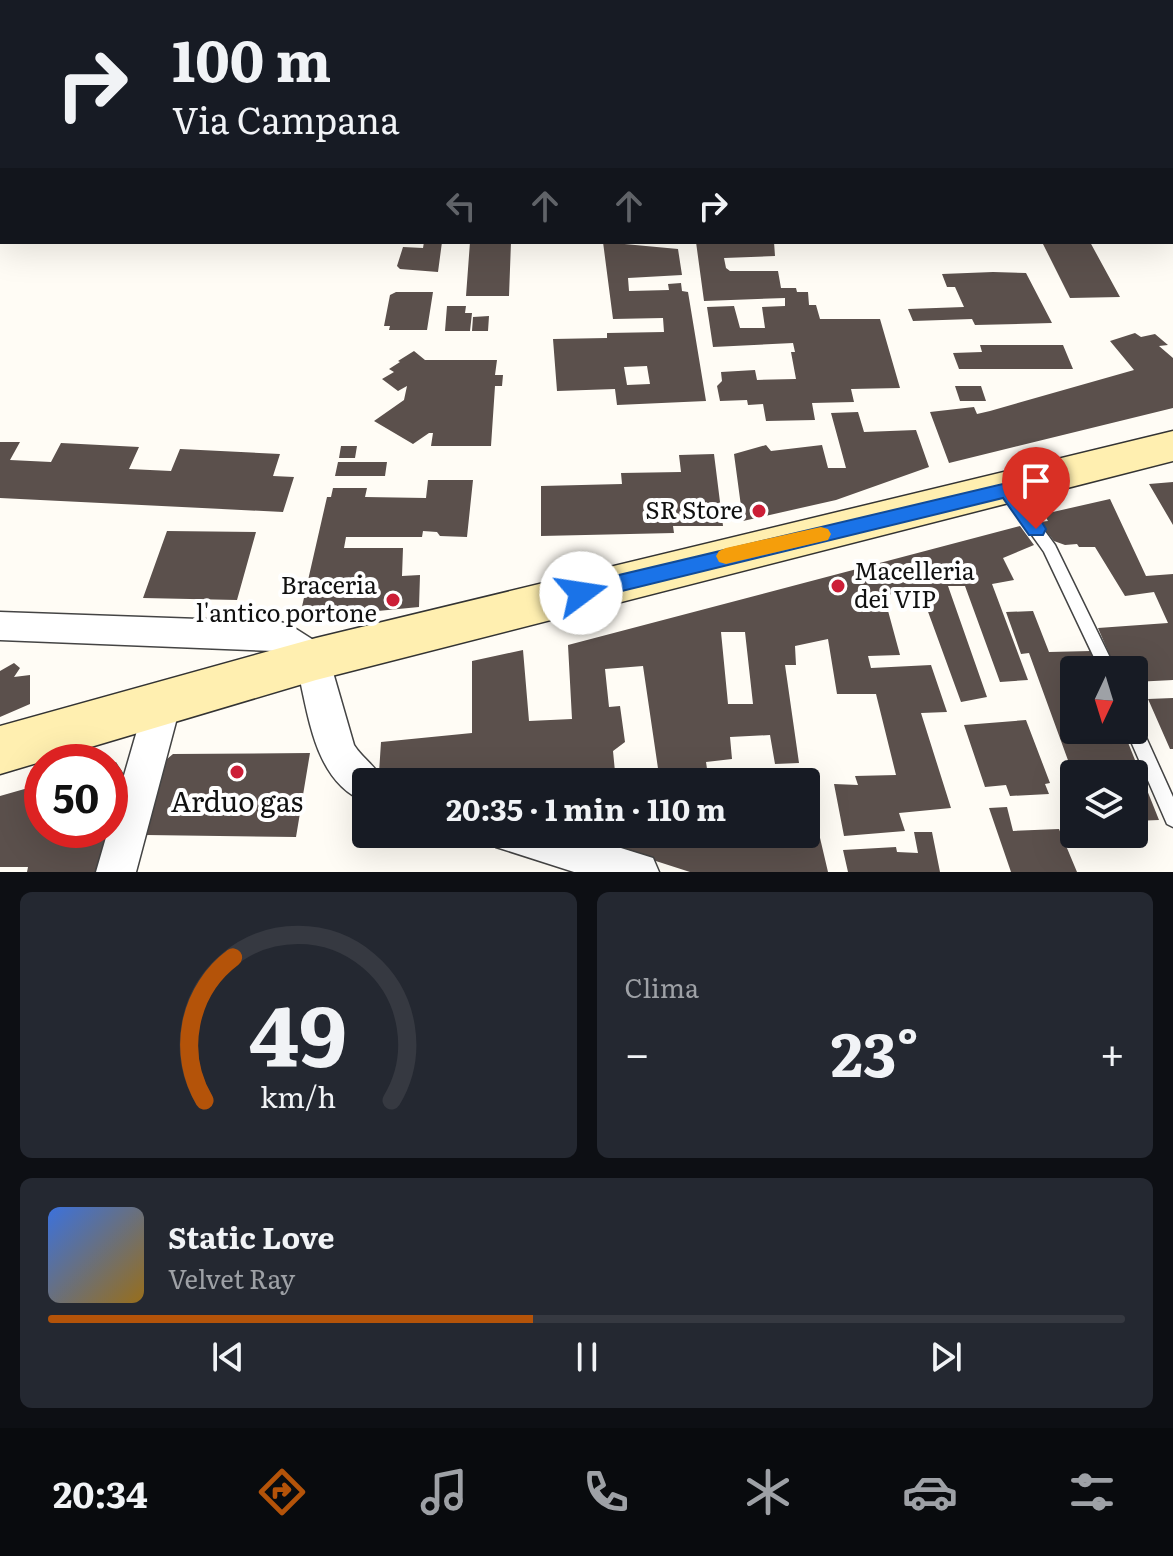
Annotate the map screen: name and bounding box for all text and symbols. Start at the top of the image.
text: 100 m [172,16,331,99]
icon: right [40,32,144,136]
text: Via Campana [172,92,400,145]
icon: left [439,184,483,228]
icon: ahead [523,184,567,228]
icon: ahead [607,184,651,228]
icon: right [691,184,735,228]
pin [1002,447,1070,529]
icon: arrive [1014,459,1058,503]
place label: SR Store [645,491,743,526]
marker: SR Store [750,502,768,520]
position arrow [539,551,623,635]
place label: Macelleria dei VIP [854,552,975,615]
place label: Braceria l'antico portone [196,566,377,629]
marker: Macelleria dei VIP [829,577,847,595]
marker: Braceria l'antico portone [384,591,402,609]
north arrow [1060,656,1148,744]
map controls [1060,656,1148,848]
speed limit sign: 50 [24,744,128,848]
button: layers [1060,760,1148,848]
marker: Arduo gas [228,763,246,781]
place label: Arduo gas [171,779,303,821]
text: 20:35 · 1 min · 110 m [446,786,726,830]
text: Clima [625,967,699,1006]
text: 49 [249,969,347,1093]
text: 23° [831,1006,919,1095]
text: − [625,1018,650,1084]
text: + [1099,1018,1125,1084]
text: km/h [260,1074,336,1117]
text: Static Love [168,1214,335,1258]
text: Velvet Ray [168,1258,295,1297]
icon: previous [206,1335,250,1379]
icon: pause [565,1335,609,1379]
icon: next [924,1335,968,1379]
icon: directions [254,1464,310,1520]
icon: music [416,1464,472,1520]
icon: phone [578,1464,634,1520]
icon: climate [740,1464,796,1520]
icon: car [902,1464,958,1520]
icon: filters [1064,1464,1120,1520]
text: 20:34 [53,1466,148,1519]

